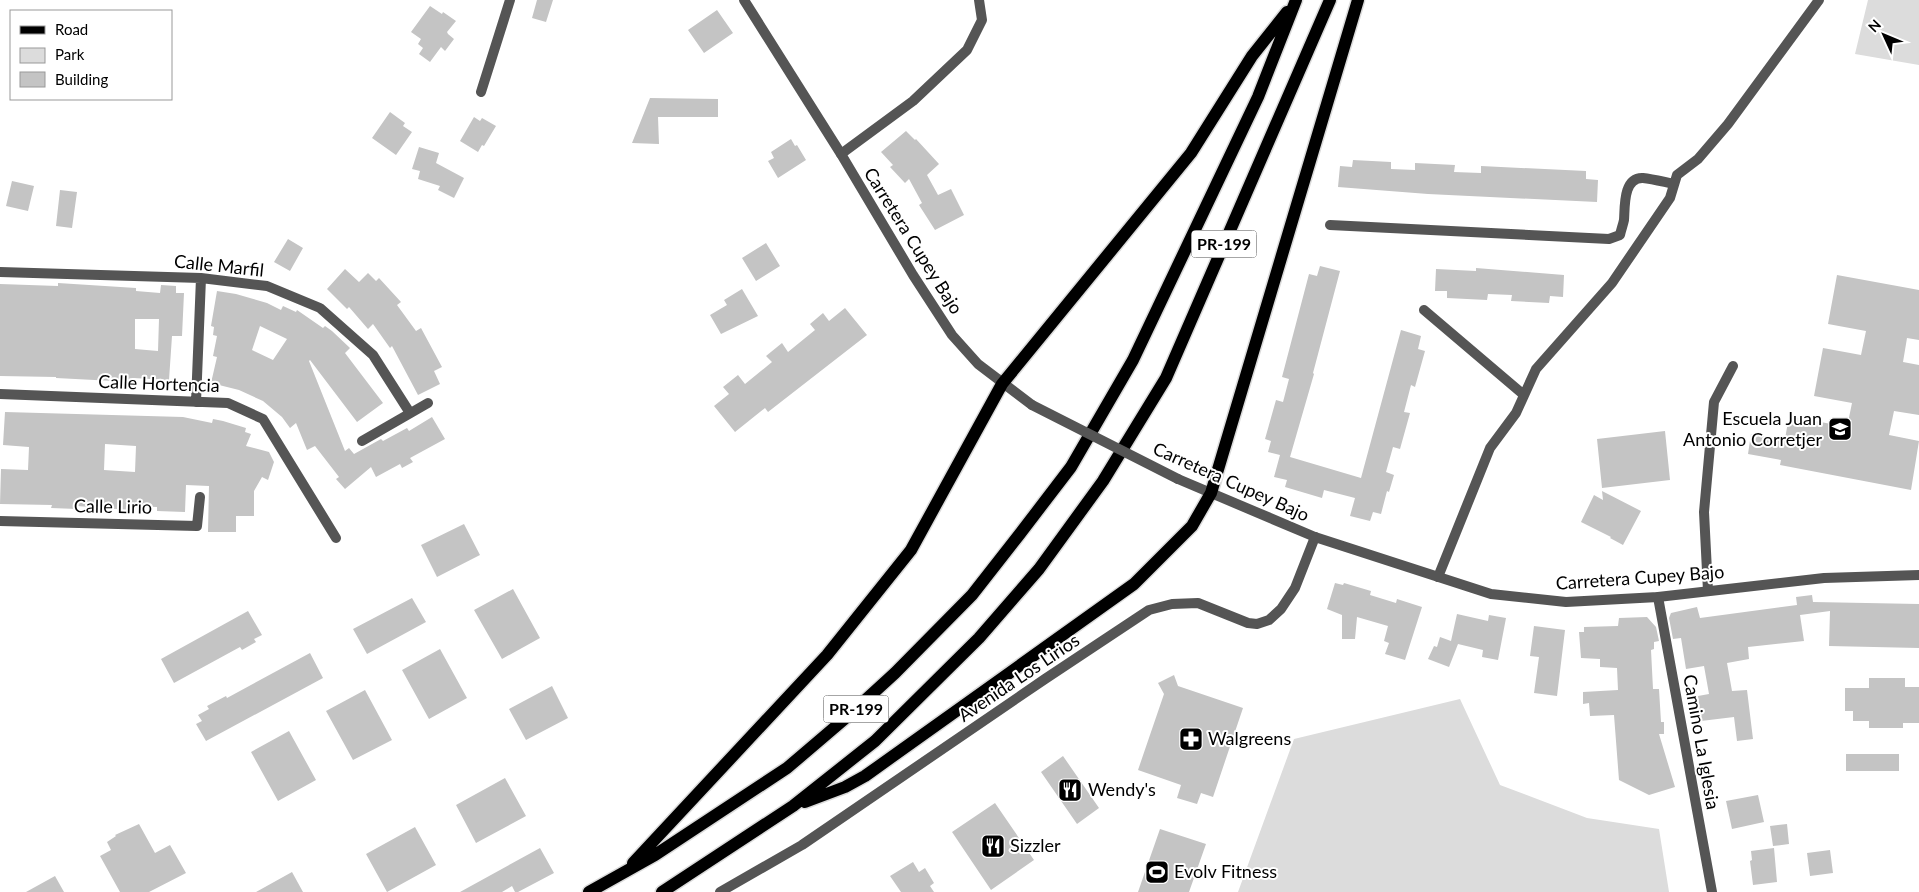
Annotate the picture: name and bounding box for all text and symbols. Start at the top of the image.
legend [10,10,172,100]
north arrow [1859,10,1909,60]
text: N [1864,16,1884,35]
text: Road [55,20,88,38]
text: Park [55,45,85,63]
text: Building [55,70,108,88]
street label: Carretera Cupey Bajo [860,163,968,318]
road number: PR-199 [1192,230,1256,258]
street label: Calle Marfil [173,249,265,281]
street label: Calle Hortencia [98,370,220,396]
place label: Escuela Juan Antonio Corretjer [1683,407,1822,450]
school or university icon: Escuela Juan Antonio Corretjer [1827,416,1853,442]
street label: Carretera Cupey Bajo [1150,437,1313,525]
street label: Calle Lirio [74,494,152,518]
street label: Carretera Cupey Bajo [1555,560,1725,594]
street label: Avenida Los Lirios [954,628,1083,726]
street label: Camino La Iglesia [1679,673,1725,811]
road number: PR-199 [824,696,888,722]
pharmacy icon: Walgreens [1178,726,1204,752]
place label: Walgreens [1208,727,1291,749]
restaurant icon: Wendy's [1057,777,1083,803]
place label: Wendy's [1088,778,1156,800]
restaurant icon: Sizzler [980,833,1006,859]
place label: Sizzler [1010,834,1061,856]
sports icon: Evolv Fitness [1144,859,1170,885]
place label: Evolv Fitness [1174,860,1277,882]

